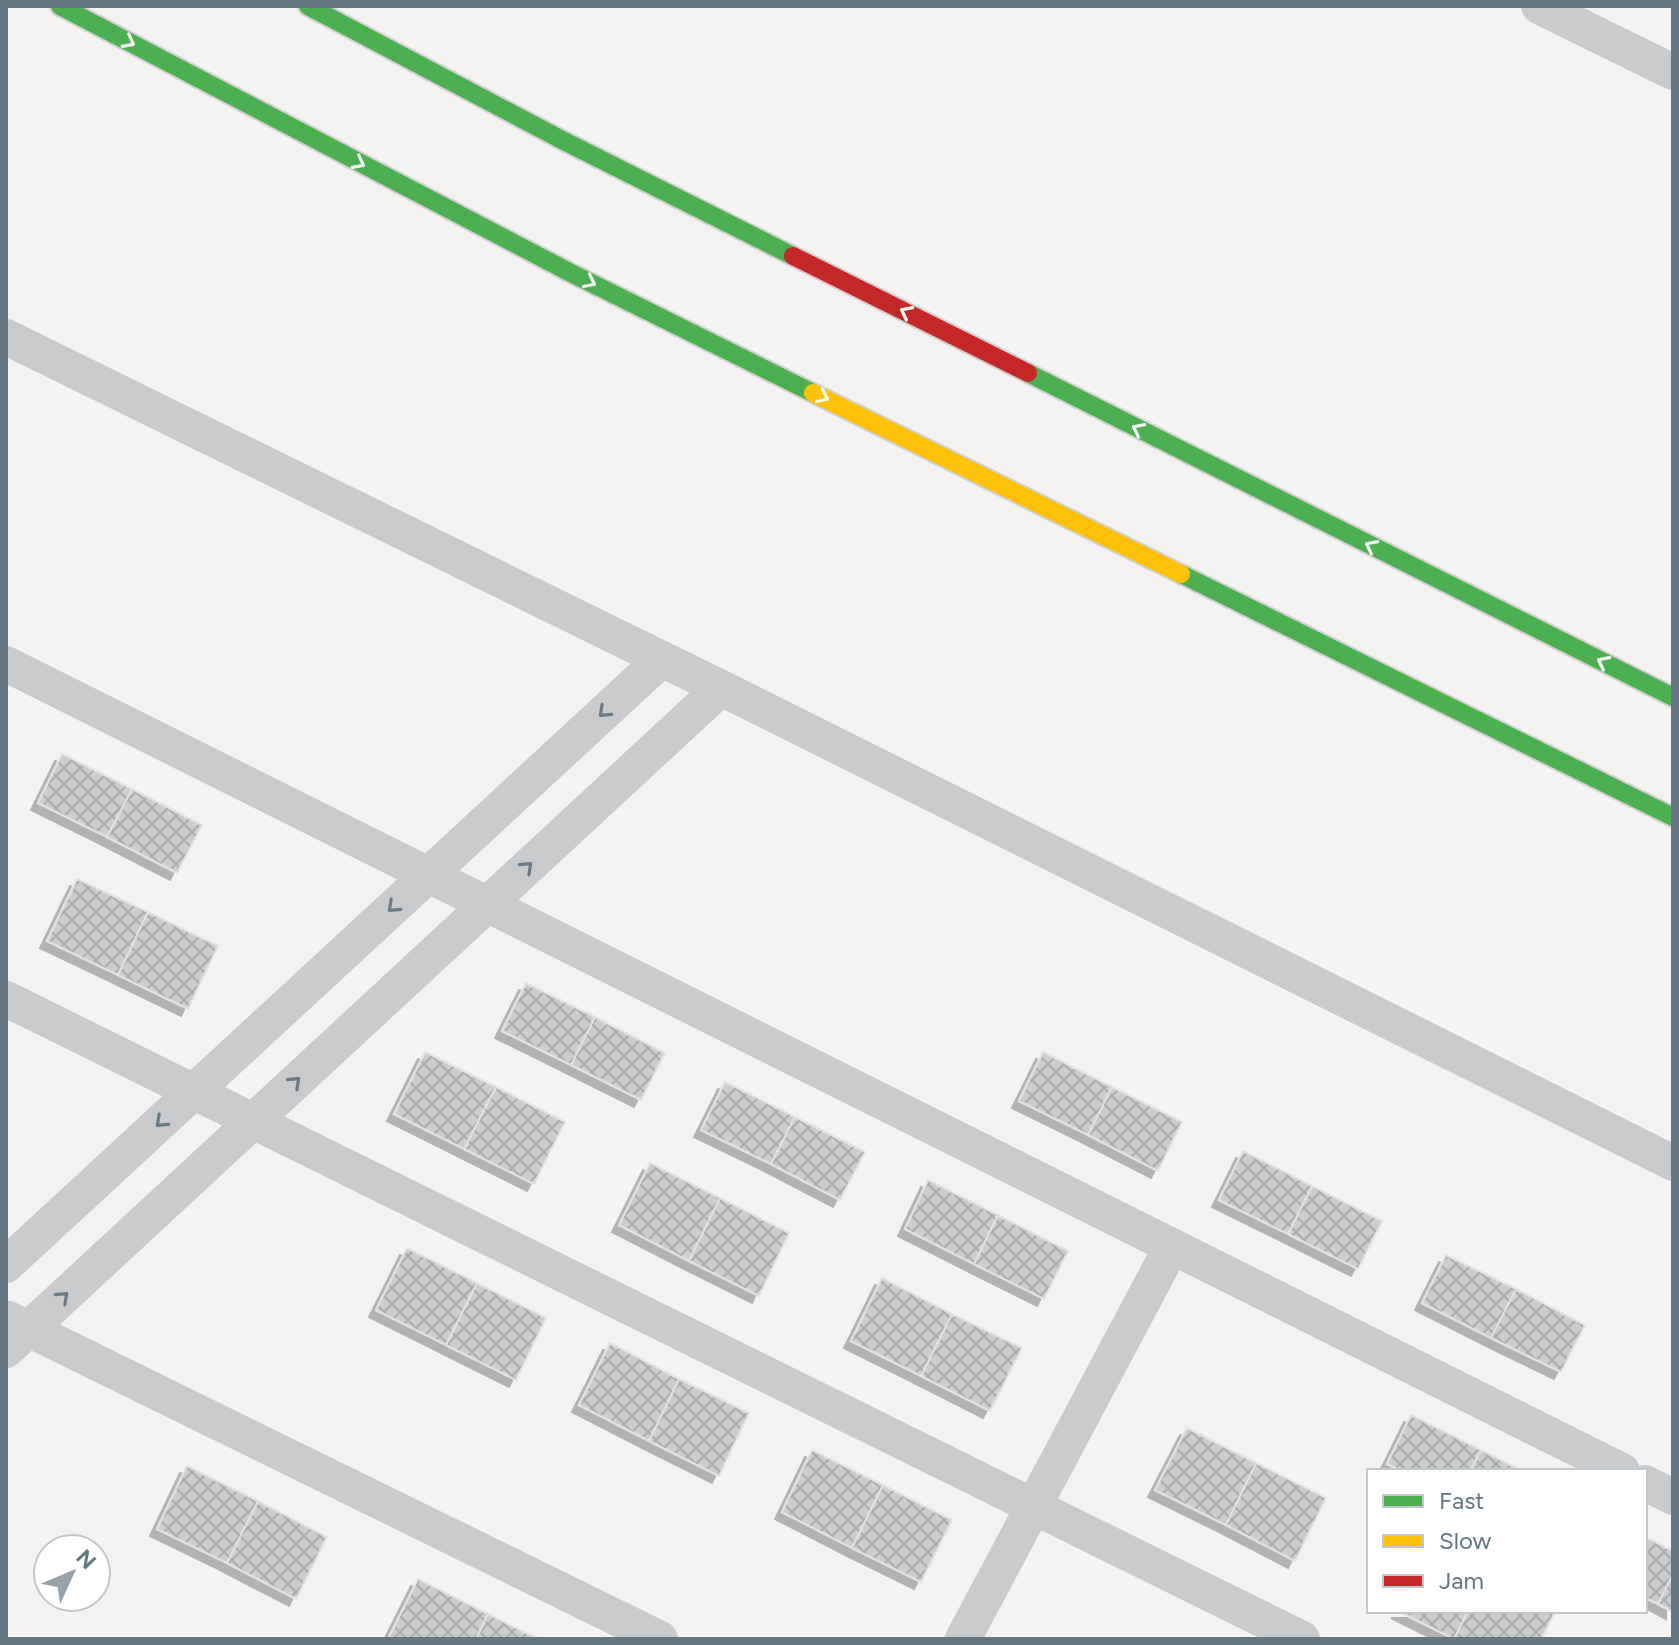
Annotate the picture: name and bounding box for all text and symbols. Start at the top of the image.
one-way arrow [120,33,135,48]
one-way arrow [351,153,366,168]
one-way arrow [582,273,596,289]
one-way arrow [900,307,915,322]
one-way arrow [815,387,830,403]
one-way arrow [1132,423,1147,439]
one-way arrow [1364,540,1379,555]
one-way arrow [1597,656,1612,672]
one-way arrow [599,702,614,716]
one-way arrow [518,862,532,877]
one-way arrow [388,898,402,913]
one-way arrow [286,1076,300,1091]
one-way arrow [156,1112,170,1127]
one-way arrow [54,1291,68,1306]
legend [1367,1469,1647,1613]
text: Fast [1439,1486,1484,1515]
text: Slow [1439,1526,1492,1555]
north arrow [32,1533,112,1613]
text: N [70,1544,102,1575]
text: Jam [1439,1566,1484,1595]

